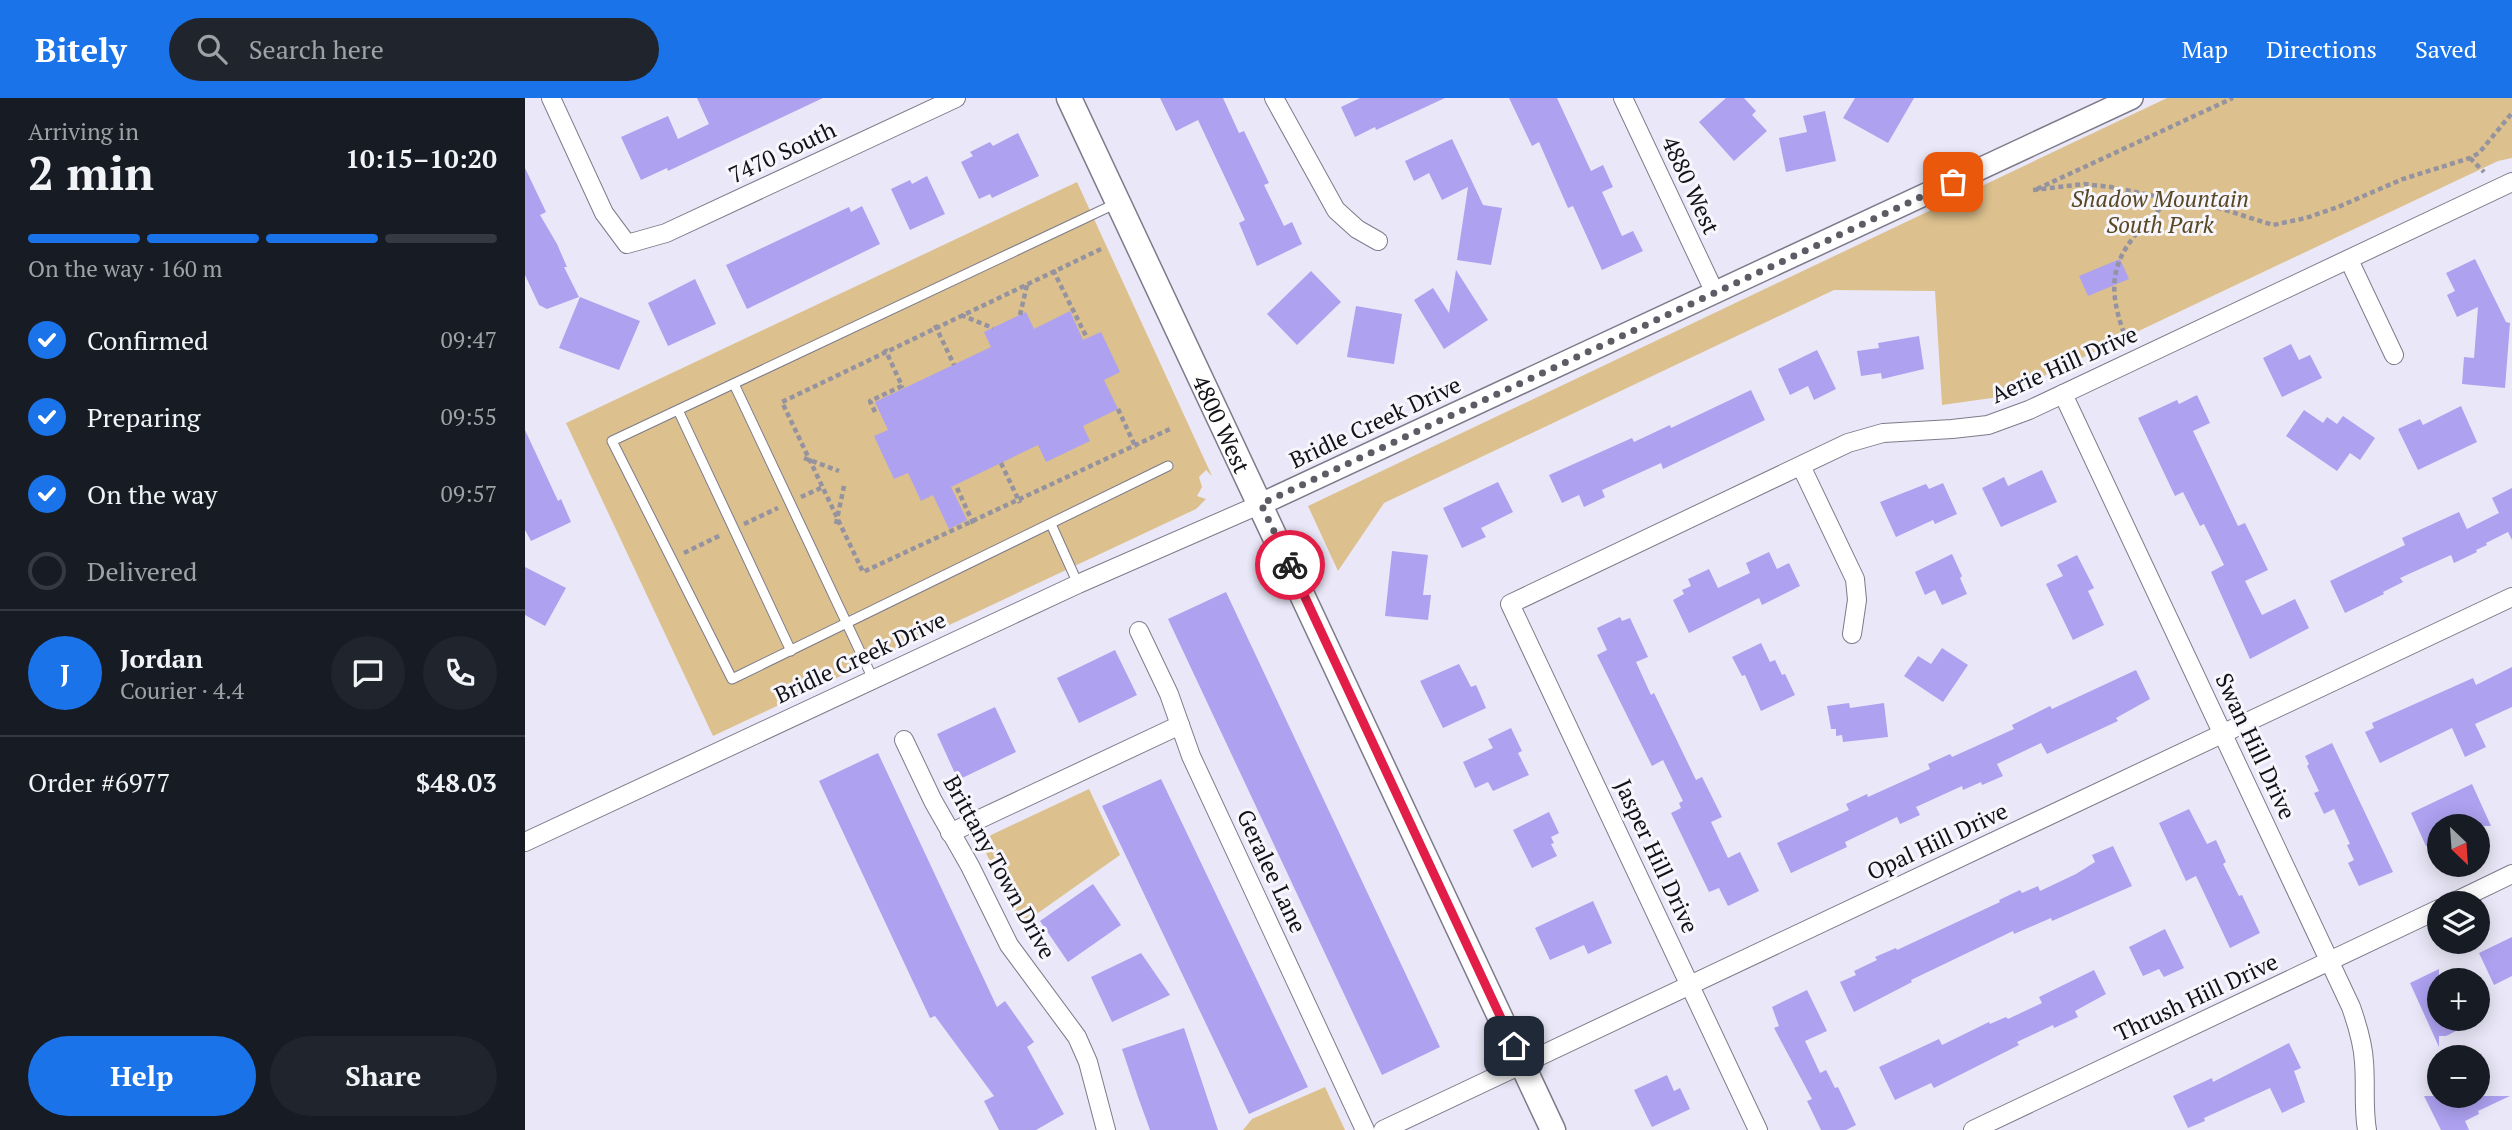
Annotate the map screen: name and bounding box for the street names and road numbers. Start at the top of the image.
street label: 7470 South [723,113,841,190]
street label: 4880 West [1655,131,1727,239]
street label: Aerie Hill Drive [1986,318,2142,410]
street label: Bridle Creek Drive [1284,369,1466,475]
street label: 4800 West [1186,370,1258,478]
street label: Bridle Creek Drive [769,604,951,710]
street label: Swan Hill Drive [2209,668,2303,824]
street label: Brittany Town Drive [937,770,1063,964]
street label: Jasper Hill Drive [1608,774,1706,938]
street label: Opal Hill Drive [1862,795,2012,887]
street label: Geralee Lane [1230,804,1314,938]
street label: Thrush Hill Drive [2109,946,2283,1048]

